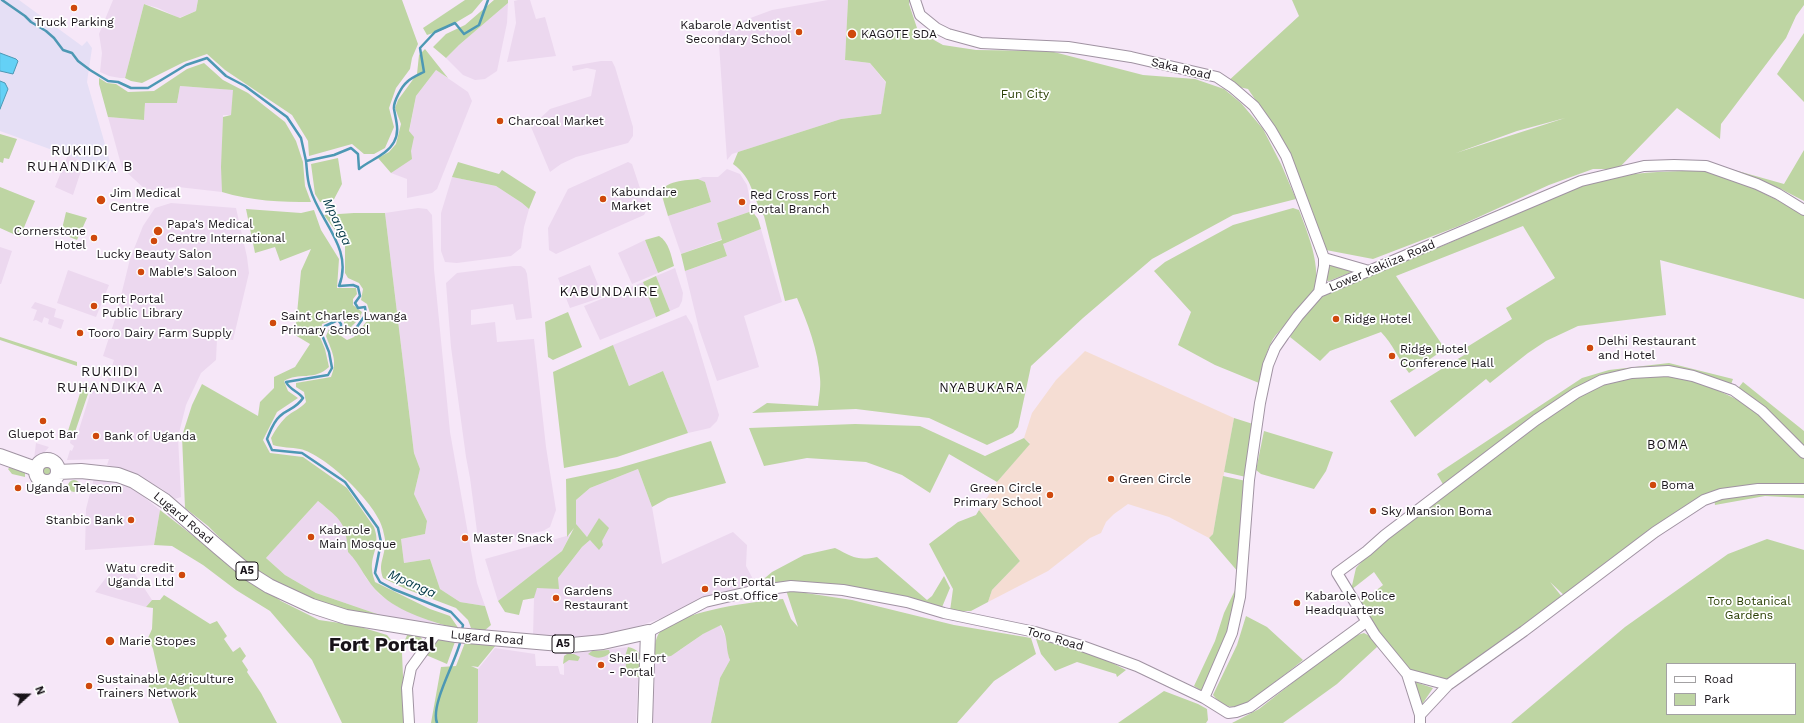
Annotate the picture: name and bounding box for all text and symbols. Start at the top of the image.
marker: Truck Parking [69,3,79,13]
place label: Truck Parking [34,15,114,29]
place label: Kabarole Adventist Secondary School [680,18,791,46]
marker: Kabarole Adventist Secondary School [794,27,804,37]
place label: KAGOTE SDA [861,27,937,41]
marker: KAGOTE SDA [846,28,858,40]
street label: Saka Road [1150,55,1212,83]
park label: Fun City [1001,87,1049,101]
place label: Charcoal Market [508,114,604,128]
marker: Charcoal Market [495,116,505,126]
district label: RUKIIDI RUHANDIKA B [27,143,133,176]
place label: Kabundaire Market [611,185,677,213]
place label: Jim Medical Centre [110,186,180,214]
place label: Red Cross Fort Portal Branch [750,188,837,216]
marker: Jim Medical Centre [95,194,107,206]
marker: Kabundaire Market [598,194,608,204]
water label: Mpanga [319,196,355,248]
marker: Red Cross Fort Portal Branch [737,197,747,207]
place label: Papa's Medical Centre International [167,217,285,245]
place label: Cornerstone Hotel [14,224,86,252]
marker: Papa's Medical Centre International [152,225,164,237]
marker: Cornerstone Hotel [89,233,99,243]
marker: Lucky Beauty Salon [149,236,159,246]
street label: Lower Kakiiza Road [1327,237,1437,295]
place label: Lucky Beauty Salon [96,247,212,261]
place label: Mable's Saloon [149,265,237,279]
marker: Mable's Saloon [136,267,146,277]
district label: KABUNDAIRE [559,284,659,300]
place label: Fort Portal Public Library [102,292,182,320]
marker: Fort Portal Public Library [89,301,99,311]
place label: Saint Charles Lwanga Primary School [281,309,407,337]
place label: Ridge Hotel [1344,312,1411,326]
marker: Ridge Hotel [1331,314,1341,324]
marker: Saint Charles Lwanga Primary School [268,318,278,328]
place label: Tooro Dairy Farm Supply [88,326,232,340]
marker: Tooro Dairy Farm Supply [75,328,85,338]
place label: Delhi Restaurant and Hotel [1598,334,1696,362]
place label: Ridge Hotel Conference Hall [1400,342,1494,370]
marker: Delhi Restaurant and Hotel [1585,343,1595,353]
marker: Ridge Hotel Conference Hall [1387,351,1397,361]
district label: RUKIIDI RUHANDIKA A [57,364,163,396]
district label: NYABUKARA [939,380,1025,396]
marker: Gluepot Bar [38,416,48,426]
place label: Gluepot Bar [8,427,78,441]
place label: Bank of Uganda [104,429,196,443]
marker: Bank of Uganda [91,431,101,441]
district label: BOMA [1647,437,1689,453]
place label: Green Circle [1119,472,1191,486]
marker: Green Circle [1106,474,1116,484]
place label: Boma [1661,478,1694,492]
marker: Boma [1648,480,1658,490]
place label: Uganda Telecom [26,481,122,495]
place label: Green Circle Primary School [953,481,1042,509]
marker: Uganda Telecom [13,483,23,493]
street label: Lugard Road [150,489,216,547]
marker: Green Circle Primary School [1045,490,1055,500]
place label: Sky Mansion Boma [1381,504,1492,518]
marker: Sky Mansion Boma [1368,506,1378,516]
place label: Stanbic Bank [46,513,123,527]
marker: Stanbic Bank [126,515,136,525]
place label: Kabarole Main Mosque [319,523,396,551]
place label: Master Snack [473,531,553,545]
marker: Kabarole Main Mosque [306,532,316,542]
marker: Master Snack [460,533,470,543]
place label: Watu credit Uganda Ltd [106,561,174,589]
road number: A5 [236,562,258,580]
water label: Mpanga [386,567,438,601]
marker: Watu credit Uganda Ltd [177,570,187,580]
place label: Fort Portal Post Office [713,575,778,603]
place label: Gardens Restaurant [564,584,628,612]
marker: Fort Portal Post Office [700,584,710,594]
place label: Kabarole Police Headquarters [1305,589,1395,617]
marker: Gardens Restaurant [551,593,561,603]
park label: Toro Botanical Gardens [1707,594,1791,622]
marker: Kabarole Police Headquarters [1292,598,1302,608]
street label: Toro Road [1025,624,1085,654]
street label: Lugard Road [450,628,524,648]
district label: Fort Portal [329,633,435,657]
place label: Marie Stopes [119,634,196,648]
marker: Marie Stopes [104,635,116,647]
road number: A5 [552,635,574,653]
place label: Shell Fort - Portal [609,651,666,679]
marker: Shell Fort - Portal [596,660,606,670]
legend [1666,663,1796,715]
place label: Sustainable Agriculture Trainers Network [97,672,234,700]
text: Road [1704,672,1733,686]
north arrow [8,675,48,715]
marker: Sustainable Agriculture Trainers Network [84,681,94,691]
text: N [32,684,47,697]
text: Park [1704,692,1730,706]

